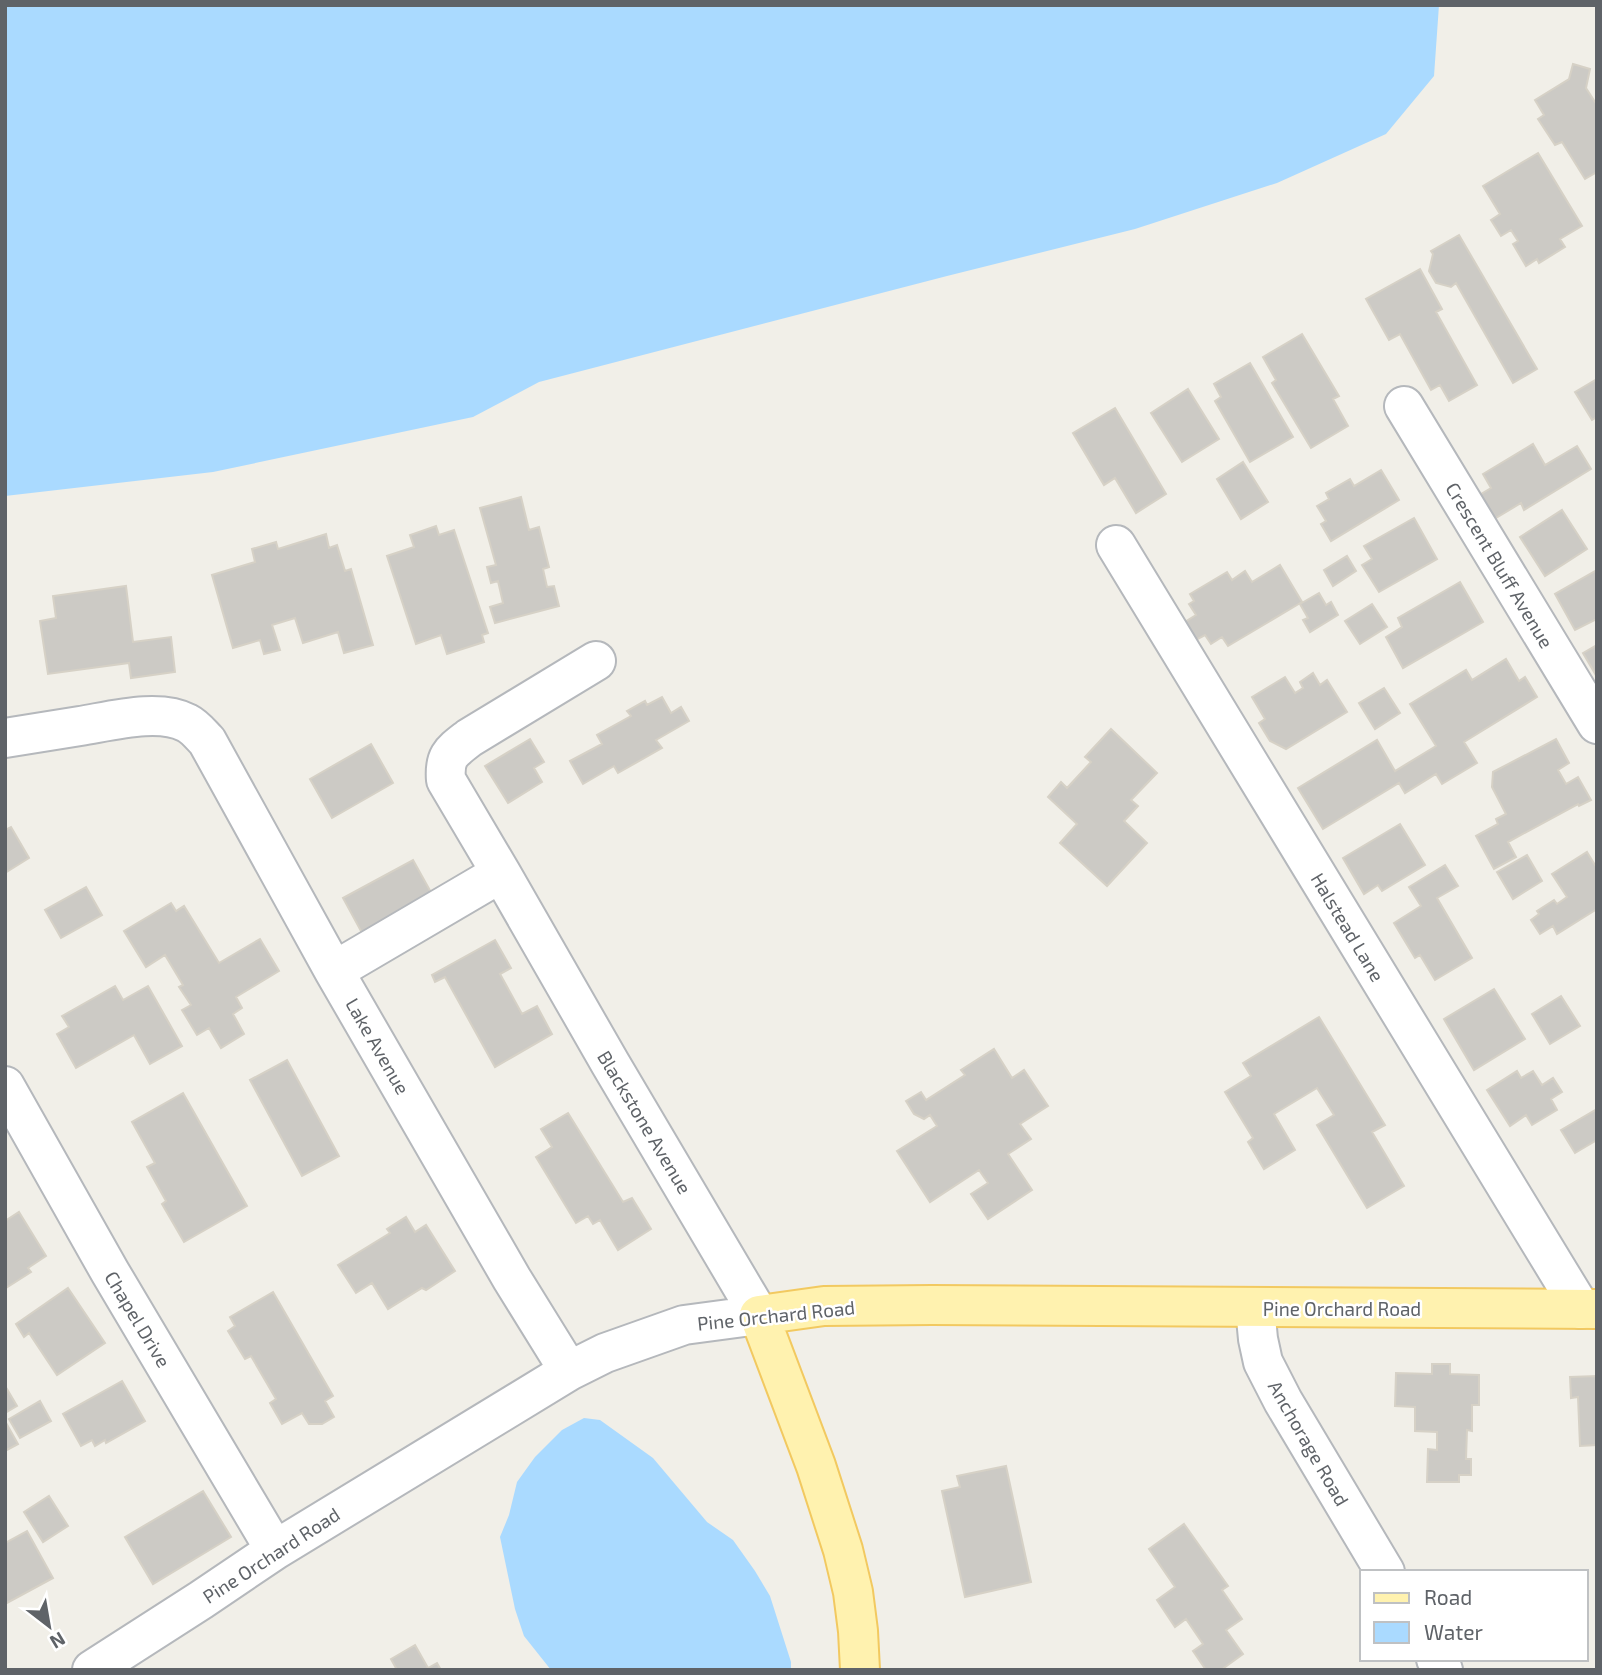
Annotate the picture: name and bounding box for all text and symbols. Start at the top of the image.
street label: Crescent Bluff Avenue [1441,478,1559,652]
street label: Halstead Lane [1307,868,1389,986]
street label: Lake Avenue [341,994,415,1098]
street label: Blackstone Avenue [593,1046,697,1198]
street label: Chapel Drive [100,1267,176,1371]
street label: Pine Orchard Road [696,1295,856,1335]
street label: Pine Orchard Road [1263,1297,1421,1320]
street label: Anchorage Road [1264,1376,1354,1510]
street label: Pine Orchard Road [198,1502,344,1608]
legend [1360,1570,1588,1661]
text: Road [1424,1584,1472,1609]
north arrow [14,1591,84,1661]
text: Water [1424,1619,1483,1644]
text: N [46,1628,70,1654]

